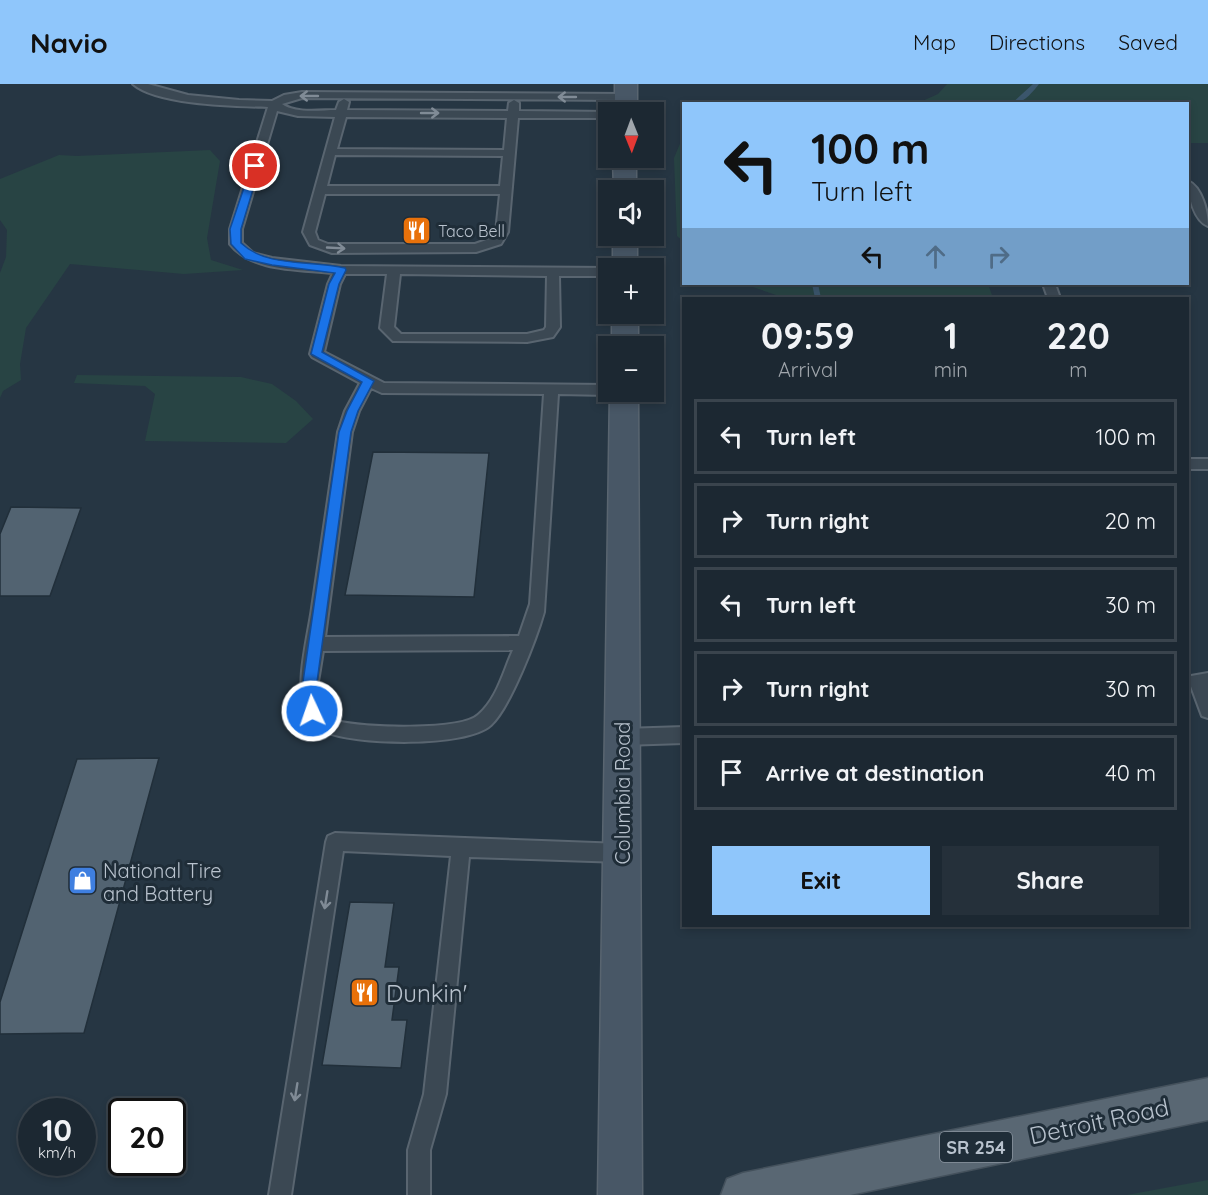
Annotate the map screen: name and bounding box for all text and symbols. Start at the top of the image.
text: Navio [30,25,108,60]
text: Map [913,29,956,55]
text: Directions [989,29,1085,55]
text: Saved [1118,29,1178,55]
one-way arrow [300,90,320,101]
one-way arrow [558,91,578,103]
north arrow [598,102,664,168]
map controls [598,102,664,402]
one-way arrow [420,107,440,119]
text: 100 m [811,122,929,175]
icon: left [712,126,790,204]
pin [229,140,280,191]
icon: arrive [238,149,271,182]
text: Turn left [811,174,913,208]
button: sound [598,180,664,246]
restaurant icon: Taco Bell [401,215,433,247]
place label: Taco Bell [438,221,505,241]
icon: left [856,240,889,273]
icon: ahead [919,240,952,273]
icon: right [982,240,1015,273]
one-way arrow [326,243,346,254]
button: + [598,258,664,324]
text: 09:59 [761,313,855,358]
text: 1 [944,313,958,358]
text: 220 [1047,313,1110,358]
button: − [598,336,664,402]
text: Arrival [778,357,838,382]
text: min [934,357,968,382]
text: m [1069,357,1088,382]
icon: left [715,420,748,453]
text: Turn left [766,423,856,451]
text: 100 m [1096,423,1156,451]
icon: right [715,504,748,537]
text: Turn right [766,507,870,535]
text: 20 m [1105,507,1156,535]
icon: left [715,588,748,621]
text: Turn left [766,591,856,619]
text: 30 m [1105,591,1156,619]
icon: right [715,672,748,705]
text: Turn right [766,675,870,703]
text: 30 m [1105,675,1156,703]
position arrow [280,679,344,743]
street label: Columbia Road [610,722,635,864]
icon: arrive [715,756,748,789]
text: Arrive at destination [766,759,984,787]
text: 40 m [1105,759,1156,787]
button: Exit [712,846,930,915]
button: Share [942,846,1159,915]
place label: National Tire and Battery [103,858,221,906]
shop icon: National Tire and Battery [66,865,98,897]
one-way arrow [321,889,332,909]
restaurant icon: Dunkin' [349,977,381,1009]
place label: Dunkin' [386,978,467,1008]
one-way arrow [290,1082,301,1102]
street label: Detroit Road [1027,1092,1171,1150]
speed limit sign: 20 [108,1098,186,1176]
text: 10 [42,1111,72,1149]
road number: SR 254 [940,1132,1012,1162]
text: km/h [38,1143,76,1162]

